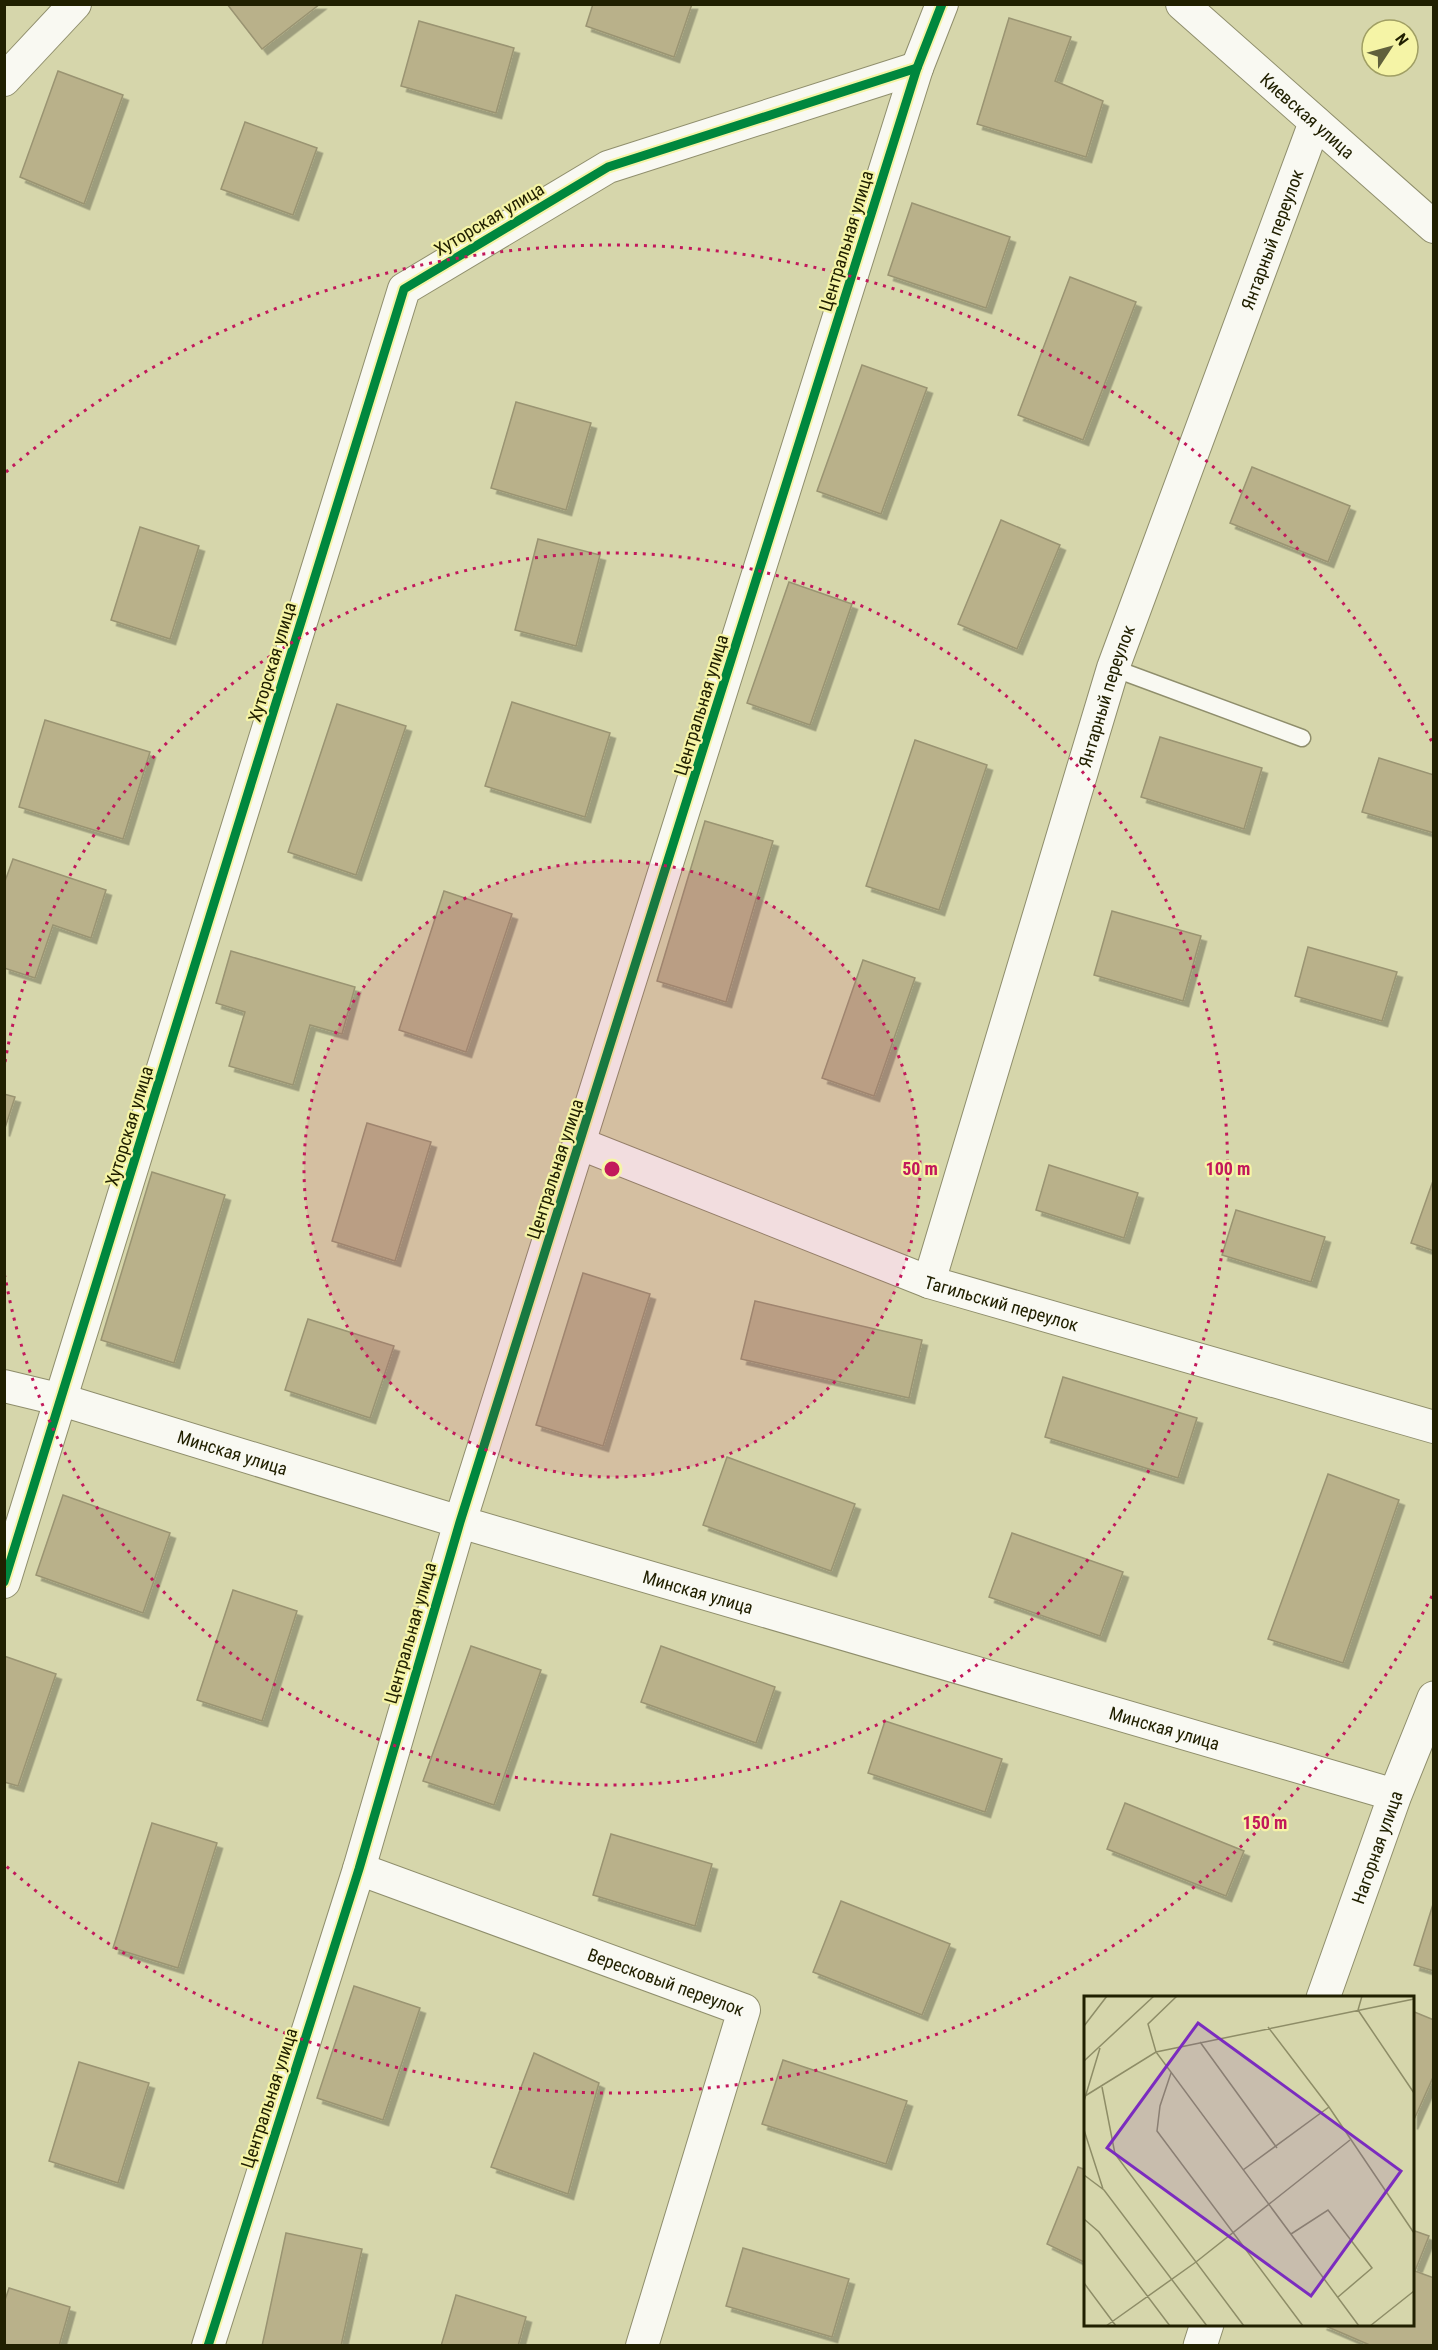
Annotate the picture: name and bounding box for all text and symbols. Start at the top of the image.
north arrow [1360,18,1420,78]
text: N [1391,30,1412,49]
street label: Киевская улица [1256,68,1359,162]
street label: Янтарный переулок [1236,166,1307,312]
street label: Центральная улица [815,168,877,314]
street label: Хуторская улица [430,178,548,260]
street label: Хуторская улица [244,599,300,725]
street label: Янтарный переулок [1073,622,1139,770]
street label: Центральная улица [670,632,732,778]
street label: Хуторская улица [101,1063,157,1189]
street label: Центральная улица [522,1096,588,1242]
text: 50 m [902,1158,938,1179]
text: 100 m [1206,1158,1250,1179]
centre of rings [602,1159,622,1179]
street label: Тагильский переулок [922,1271,1081,1335]
street label: Минская улица [175,1426,290,1479]
street label: Центральная улица [380,1560,440,1706]
street label: Минская улица [640,1565,756,1618]
street label: Минская улица [1107,1702,1222,1754]
street label: Нагорная улица [1347,1788,1406,1907]
text: 150 m [1243,1812,1287,1833]
street label: Вересковый переулок [585,1943,747,2020]
inset map [1084,1996,1414,2326]
street label: Центральная улица [236,2025,302,2171]

